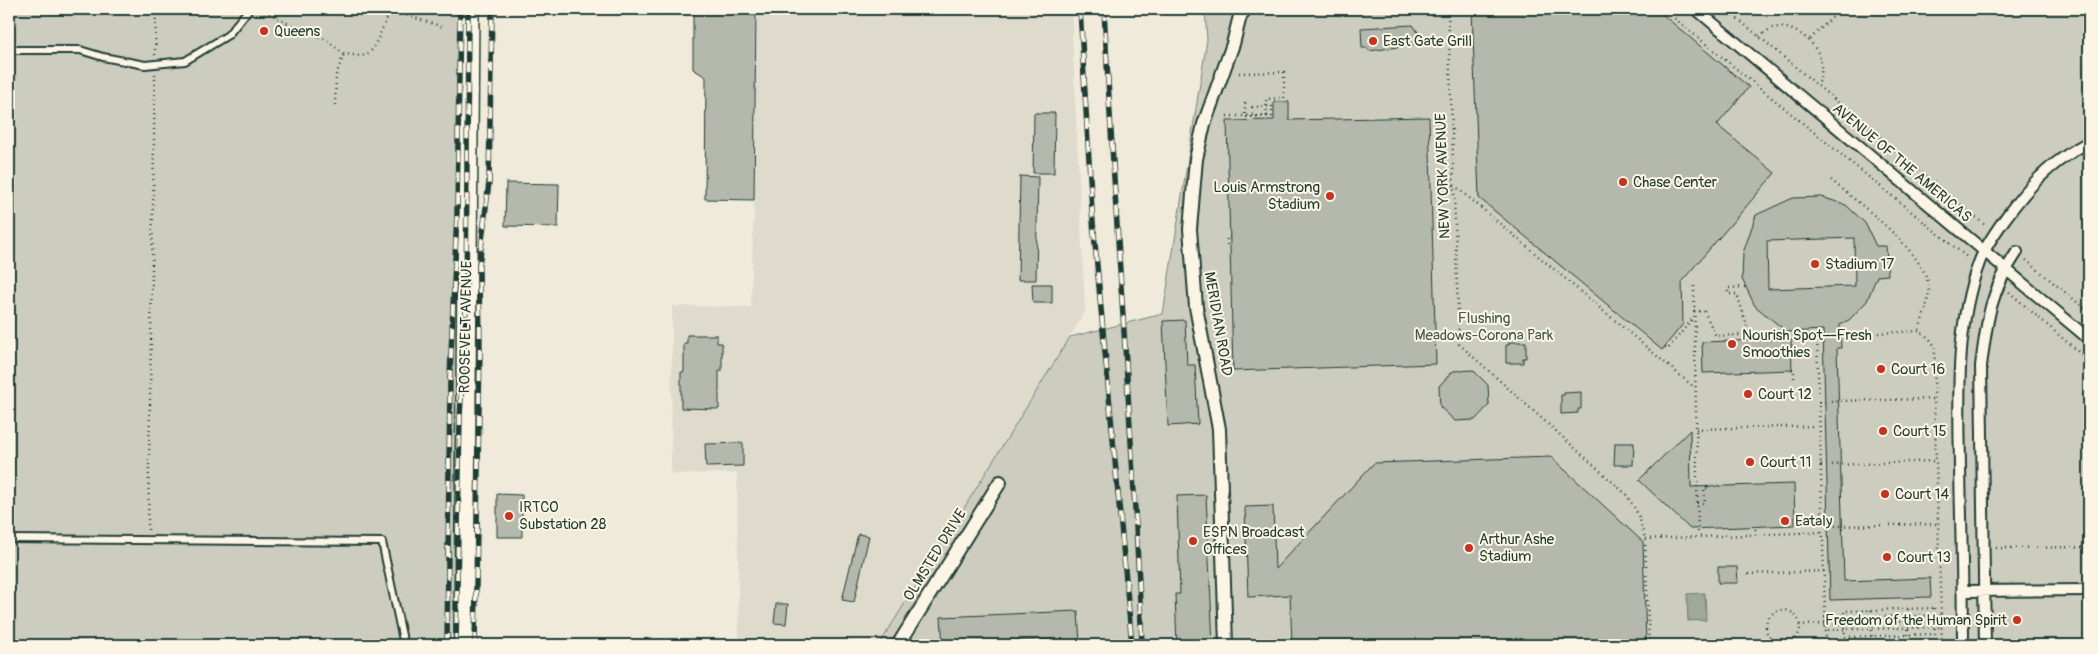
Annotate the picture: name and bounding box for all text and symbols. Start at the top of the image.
place label: Queens [274,22,320,41]
marker: Queens [258,25,270,37]
place label: East Gate Grill [1383,32,1472,51]
marker: East Gate Grill [1367,35,1379,47]
street label: AVENUE OF THE AMERICAS [1829,99,1975,227]
street label: NEW YORK AVENUE [1431,113,1455,239]
place label: Chase Center [1633,173,1718,192]
marker: Chase Center [1617,176,1629,188]
place label: Louis Armstrong Stadium [1213,178,1320,214]
marker: Louis Armstrong Stadium [1324,190,1336,202]
place label: Stadium 17 [1825,255,1894,274]
marker: Stadium 17 [1809,258,1821,270]
street label: ROOSEVELT AVENUE [455,260,477,393]
street label: MERIDIAN ROAD [1199,270,1237,378]
park label: Flushing Meadows-Corona Park [1415,309,1554,345]
place label: Nourish Spot—Fresh Smoothies [1742,326,1872,362]
marker: Nourish Spot—Fresh Smoothies [1726,338,1738,350]
place label: Court 16 [1891,360,1945,379]
marker: Court 16 [1875,363,1887,375]
place label: Court 12 [1758,385,1812,404]
marker: Court 12 [1742,388,1754,400]
place label: Court 15 [1893,422,1947,441]
marker: Court 15 [1877,425,1889,437]
place label: Court 11 [1760,453,1811,472]
marker: Court 11 [1744,456,1756,468]
place label: Court 14 [1895,485,1949,504]
marker: Court 14 [1879,488,1891,500]
place label: IRTCO Substation 28 [519,498,607,534]
street label: OLMSTED DRIVE [899,505,971,605]
marker: IRTCO Substation 28 [503,510,515,522]
place label: Eataly [1795,512,1833,531]
marker: Eataly [1779,515,1791,527]
place label: ESPN Broadcast Offices [1203,523,1305,559]
place label: Arthur Ashe Stadium [1479,530,1555,566]
marker: ESPN Broadcast Offices [1187,535,1199,547]
marker: Arthur Ashe Stadium [1463,542,1475,554]
place label: Court 13 [1897,548,1951,567]
marker: Court 13 [1881,551,1893,563]
place label: Freedom of the Human Spirit [1825,611,2008,630]
marker: Freedom of the Human Spirit [2011,614,2023,626]

